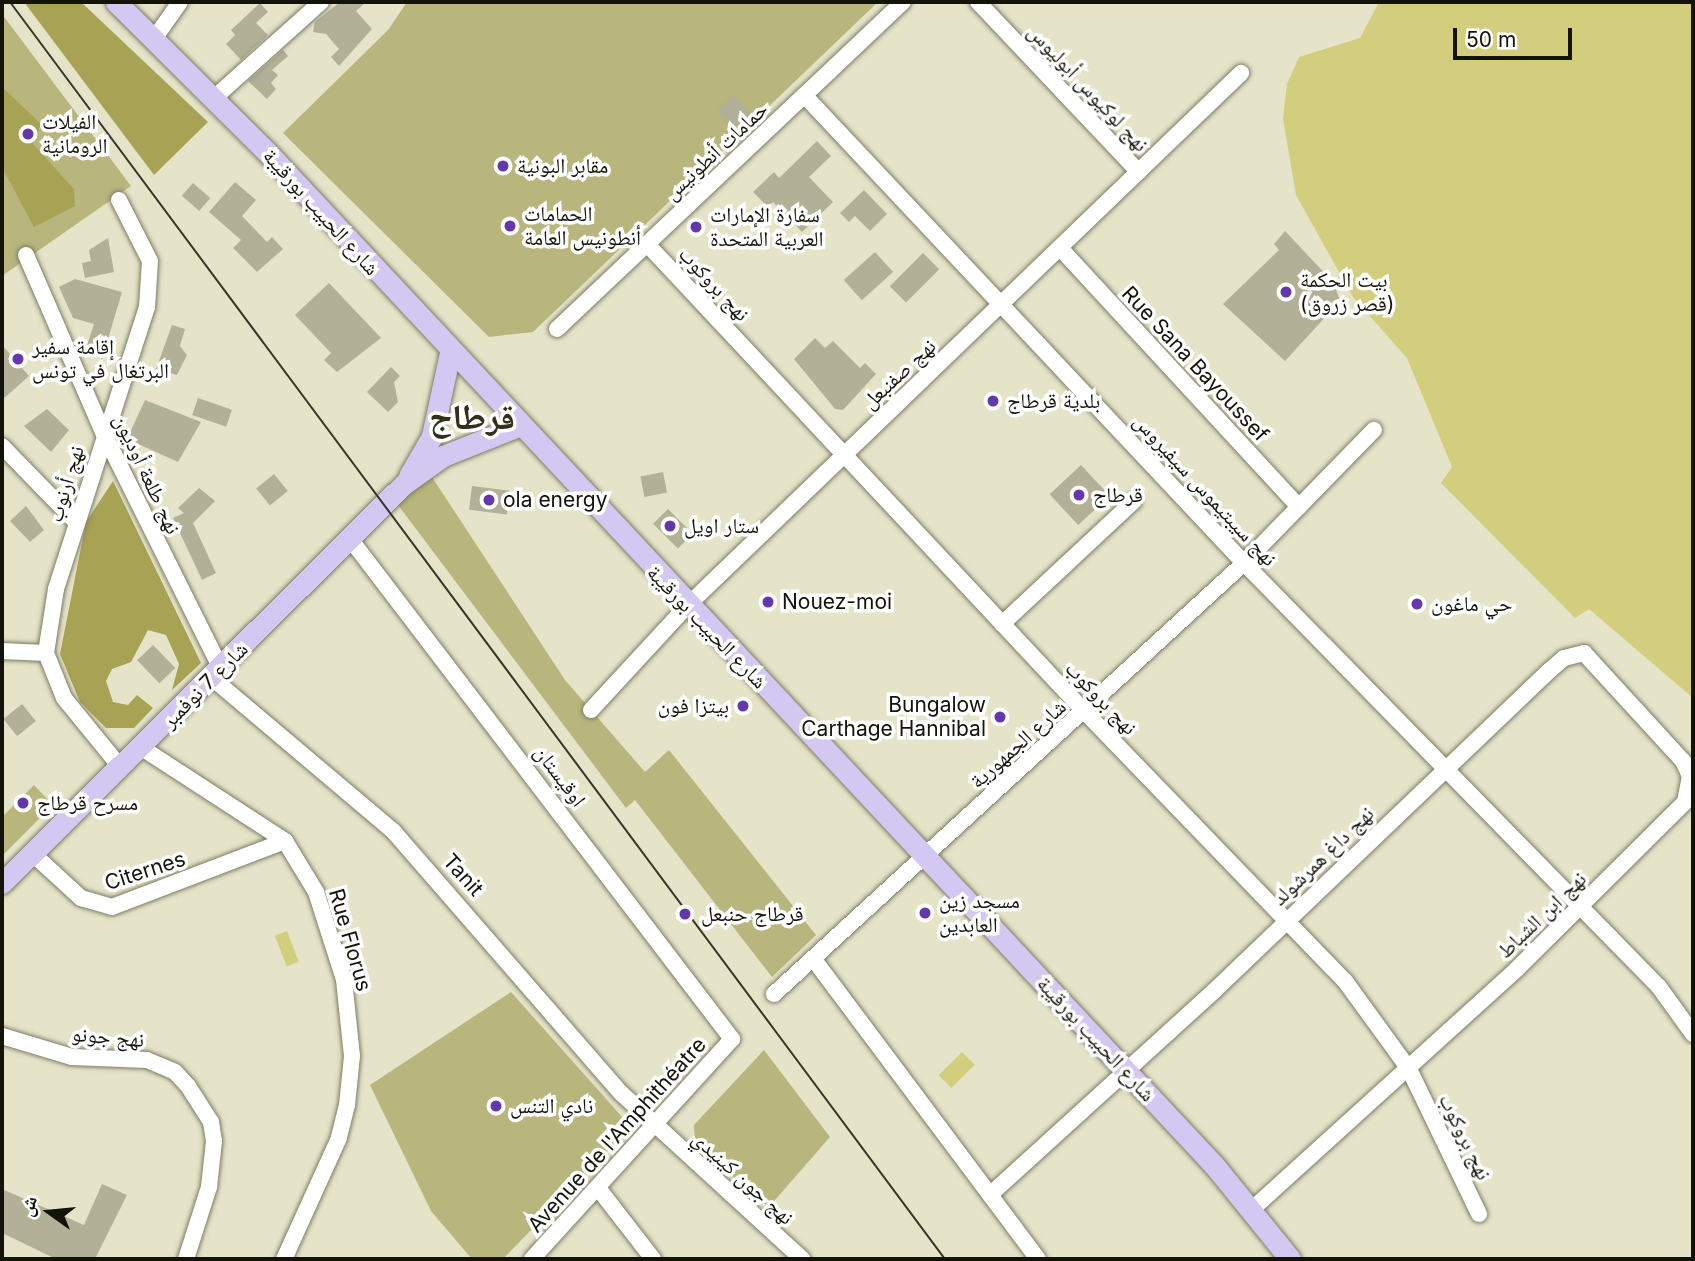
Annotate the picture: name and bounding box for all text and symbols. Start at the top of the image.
scale bar [1457,14,1576,58]
street label: نهج لوكيوس أبوليوس [1023,19,1153,157]
text: 50 m [1466,27,1516,52]
street label: حمامات أنطونيس [659,96,773,206]
place label: الفيلات الرومانية [42,109,107,159]
marker: الفيلات الرومانية [20,126,36,142]
street label: شارع الحبيب بورقيبة [258,143,384,281]
place label: مقابر البونية [517,153,608,179]
marker: مقابر البونية [495,158,511,174]
place label: الحمامات أنطونيس العامة [524,201,641,251]
place label: سفارة الإمارات العربية المتحدة [710,202,824,252]
marker: الحمامات أنطونيس العامة [502,218,518,234]
marker: سفارة الإمارات العربية المتحدة [688,219,704,235]
street label: نهج بروكوب [673,242,755,326]
place label: بيت الحكمة (قصر زروق) [1300,267,1394,317]
street label: Rue Sana Bayoussef [1116,281,1274,447]
marker: بيت الحكمة (قصر زروق) [1278,284,1294,300]
place label: إقامة سفير البرتغال في تونس [32,334,169,384]
street label: نهج صفنبعل [857,334,941,414]
marker: إقامة سفير البرتغال في تونس [10,351,26,367]
place label: بلدية قرطاج [1007,388,1100,414]
marker: بلدية قرطاج [985,393,1001,409]
district label: قرطاج [429,395,515,437]
street label: نهج سيبتيموس سيفيروس [1128,409,1282,571]
street label: نهج طلعة أوديون [108,410,186,538]
street label: نهج أرنوب [42,443,90,525]
place label: قرطاج [1093,482,1143,508]
place label: ola energy [503,487,608,513]
marker: قرطاج [1071,487,1087,503]
marker: ola energy [481,492,497,508]
place label: ستار اويل [684,513,759,539]
marker: ستار اويل [662,518,678,534]
street label: شارع الحبيب بورقيبة [642,560,772,694]
place label: Nouez-moi [782,589,892,615]
place label: حي ماغون [1431,591,1512,617]
marker: Nouez-moi [760,594,776,610]
marker: حي ماغون [1409,596,1425,612]
street label: شارع 7 نوفمبر [157,637,253,733]
street label: نهج بروكوب [1060,656,1142,740]
place label: Bungalow Carthage Hannibal [801,692,986,742]
place label: بيتزا فون [658,693,729,719]
street label: شارع الجمهورية [965,694,1071,794]
marker: بيتزا فون [735,698,751,714]
marker: Bungalow Carthage Hannibal [992,709,1008,725]
street label: اوقيستان [529,740,591,812]
place label: مسرح قرطاج [37,790,138,816]
marker: مسرح قرطاج [15,795,31,811]
street label: نهج داغ همرشولد [1267,801,1379,911]
street label: Citernes [101,846,189,896]
street label: Tanit [438,849,488,901]
street label: نهج ابن الشباط [1492,866,1592,964]
street label: Rue Florus [323,886,377,994]
place label: مسجد زين العابدين [939,888,1020,938]
place label: قرطاج حنبعل [701,901,803,927]
marker: قرطاج حنبعل [675,904,695,924]
marker: مسجد زين العابدين [917,905,933,921]
street label: شارع الحبيب بورقيبة [1032,971,1160,1107]
street label: نهج جونو [71,1021,145,1053]
street label: Avenue de l'Amphithéatre [523,1032,711,1238]
street label: نهج بروكوب [1433,1090,1497,1184]
place label: نادي التنس [510,1093,593,1119]
marker: نادي التنس [488,1098,504,1114]
street label: نهج جون كينيدي [687,1126,799,1230]
north arrow [14,1177,84,1247]
text: ش [15,1194,42,1219]

